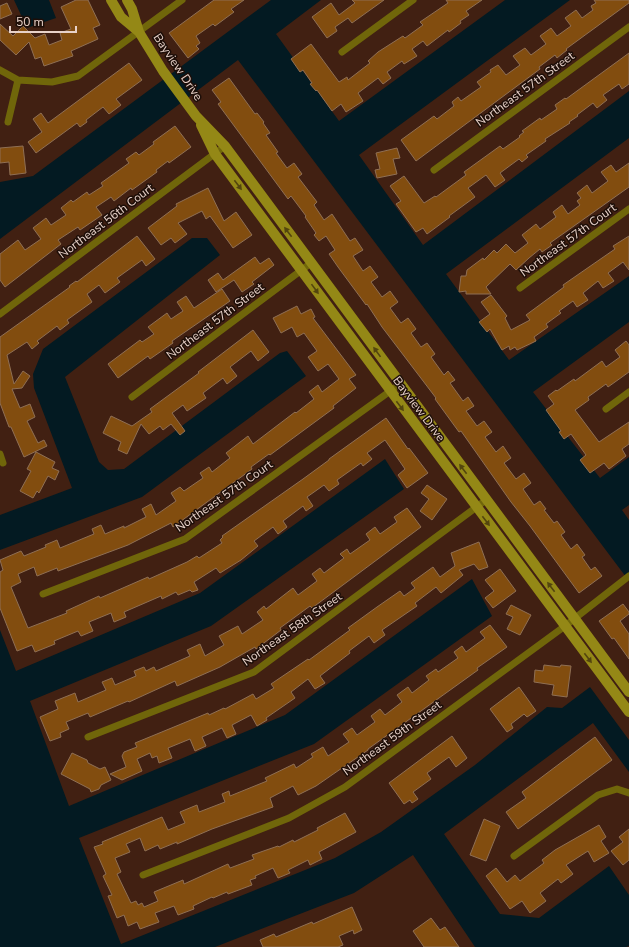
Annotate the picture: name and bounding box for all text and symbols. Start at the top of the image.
scale bar [10,8,76,34]
text: 50 m [16,14,44,30]
street label: Bayview Drive [150,30,206,104]
street label: Northeast 57th Street [472,47,578,130]
street label: Northeast 56th Court [55,179,157,262]
one-way arrow [234,179,242,190]
street label: Northeast 57th Court [517,199,620,280]
one-way arrow [284,226,292,237]
street label: Northeast 57th Street [163,279,268,363]
one-way arrow [311,284,319,295]
one-way arrow [373,347,381,358]
street label: Bayview Drive [389,373,449,445]
one-way arrow [396,400,404,411]
street label: Northeast 57th Court [172,456,276,536]
one-way arrow [459,464,467,475]
one-way arrow [482,516,490,526]
one-way arrow [547,582,556,593]
street label: Northeast 58th Street [239,588,346,669]
one-way arrow [584,652,592,663]
street label: Northeast 59th Street [339,696,445,779]

